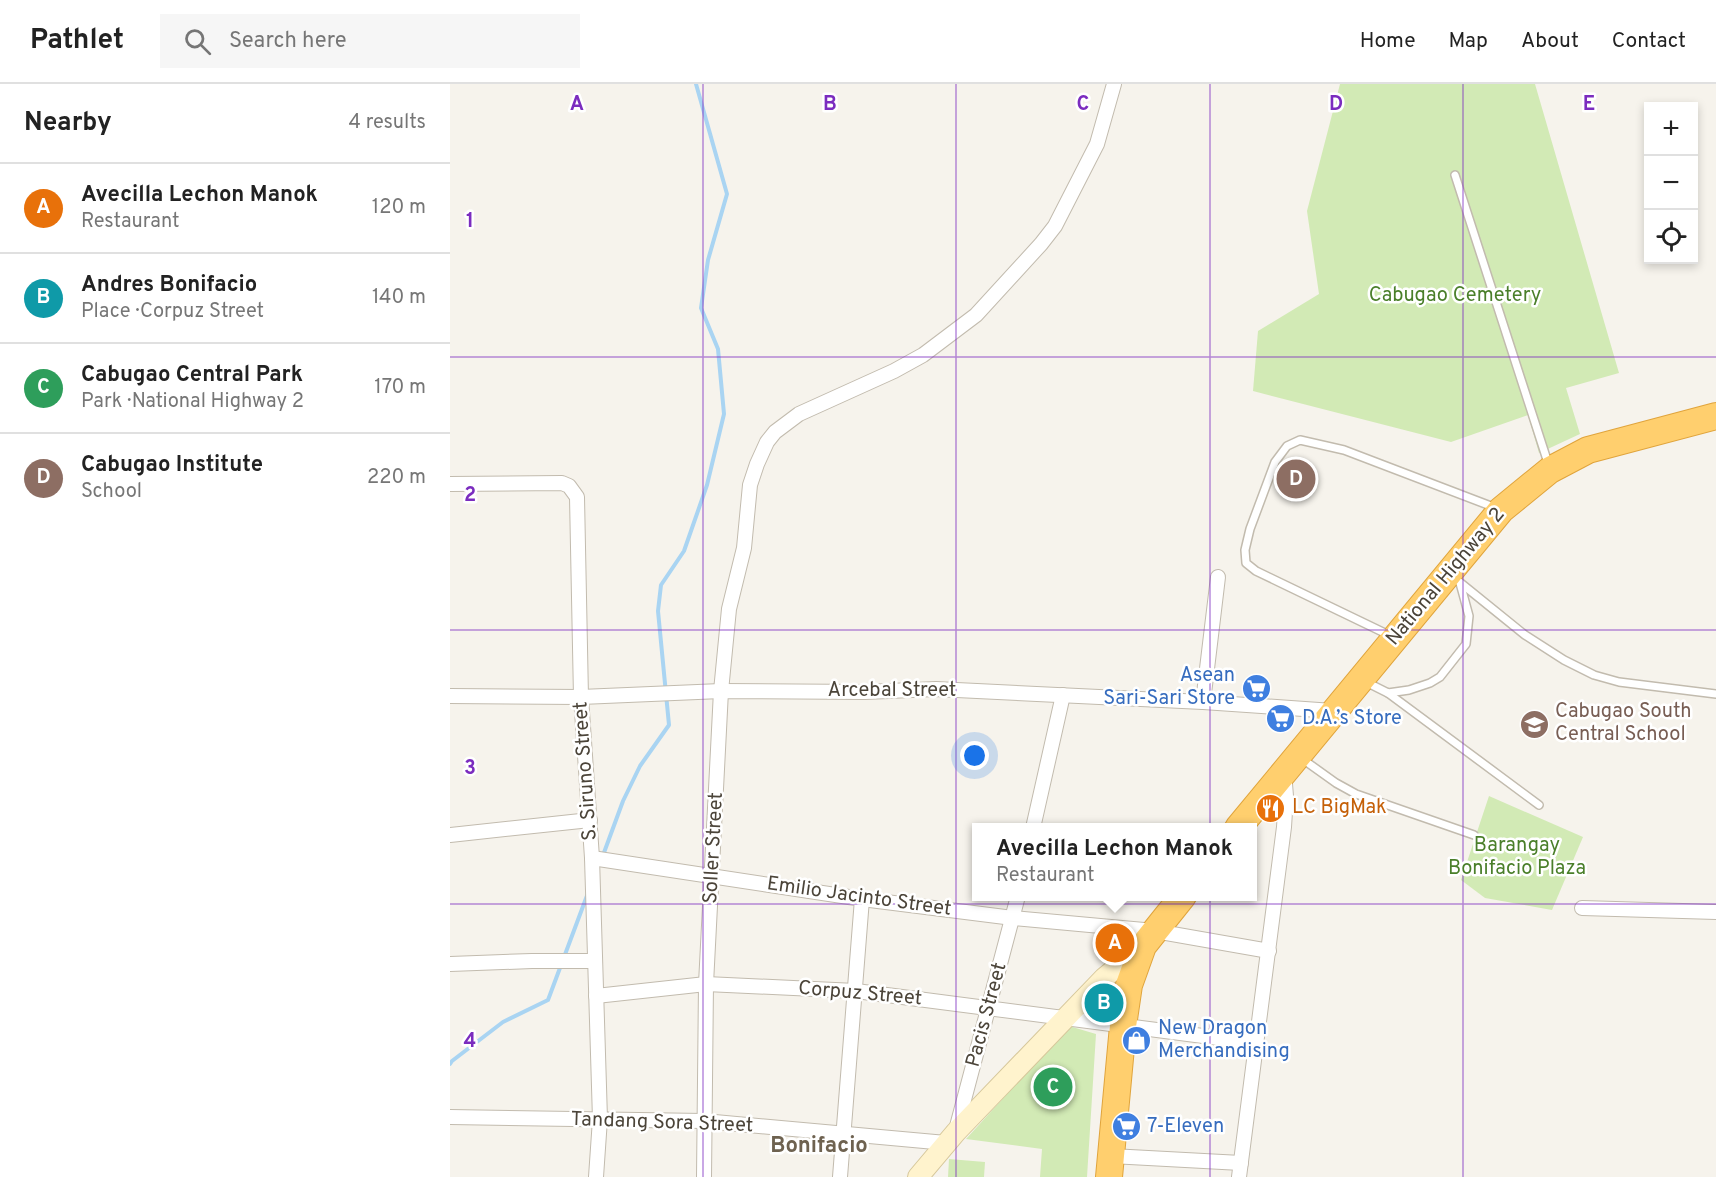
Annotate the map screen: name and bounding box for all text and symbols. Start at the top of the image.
search box [160,14,580,68]
text: Pathlet [30,23,124,59]
icon: search [181,25,214,58]
text: Search here [229,28,347,55]
text: Home [1360,28,1416,55]
text: Map [1449,28,1488,55]
text: About [1521,28,1579,55]
text: Contact [1612,28,1686,55]
text: A [570,92,584,118]
text: B [823,92,837,118]
text: C [1077,92,1089,118]
text: D [1329,92,1343,118]
text: E [1583,92,1595,118]
map controls [1644,102,1698,264]
button: + [1644,102,1698,156]
text: Nearby [24,107,112,140]
text: 4 results [349,110,426,136]
button: − [1644,156,1698,210]
text: Avecilla Lechon Manok [81,182,318,209]
text: A [36,195,51,221]
text: 120 m [372,195,426,221]
text: Restaurant [81,209,180,235]
text: 1 [466,209,474,235]
button: locate [1644,210,1698,264]
text: Andres Bonifacio [81,272,257,299]
park label: Cabugao Cemetery [1369,283,1541,309]
text: B [37,285,50,311]
text: 140 m [372,285,426,311]
text: Place · Corpuz Street [81,299,264,325]
text: Cabugao Central Park [81,362,303,389]
text: C [37,375,50,401]
text: 170 m [374,375,426,401]
text: Park · National Highway 2 [81,389,304,415]
text: Cabugao Institute [81,452,263,479]
pin: D [1276,456,1316,502]
text: D [36,465,51,491]
text: 220 m [367,465,426,491]
text: School [81,479,142,505]
text: 2 [464,483,476,509]
street label: National Highway 2 [1381,503,1511,651]
place label: Asean Sari-Sari Store [1103,663,1235,712]
supermarket icon: Asean Sari-Sari Store [1240,672,1272,704]
street label: Arcebal Street [828,678,956,704]
place label: Cabugao South Central School [1555,699,1691,748]
street label: S. Siruno Street [568,701,604,841]
supermarket icon: D.A.’s Store [1265,703,1297,735]
place label: D.A.’s Store [1302,706,1402,732]
school or university icon: Cabugao South Central School [1518,708,1550,740]
your location [960,741,989,770]
text: 3 [464,756,476,782]
street label: Soller Street [698,792,730,904]
restaurant icon: LC BigMak [1255,792,1287,824]
place label: LC BigMak [1292,795,1387,821]
popup [972,823,1257,901]
park label: Barangay Bonifacio Plaza [1448,833,1586,882]
text: Avecilla Lechon Manok [996,836,1233,863]
text: Restaurant [996,863,1095,889]
street label: Emilio Jacinto Street [765,871,953,923]
pin: A [1096,920,1134,966]
street label: Pacis Street [961,960,1013,1070]
street label: Corpuz Street [797,976,923,1012]
pin: B [1084,980,1124,1026]
place label: New Dragon Merchandising [1158,1016,1290,1065]
shop icon: New Dragon Merchandising [1121,1024,1153,1056]
text: 4 [464,1029,476,1055]
pin: C [1034,1064,1072,1110]
street label: Tandang Sora Street [570,1107,754,1139]
supermarket icon: 7-Eleven [1110,1111,1142,1143]
place label: 7-Eleven [1147,1114,1224,1140]
district label: Bonifacio [770,1133,868,1160]

